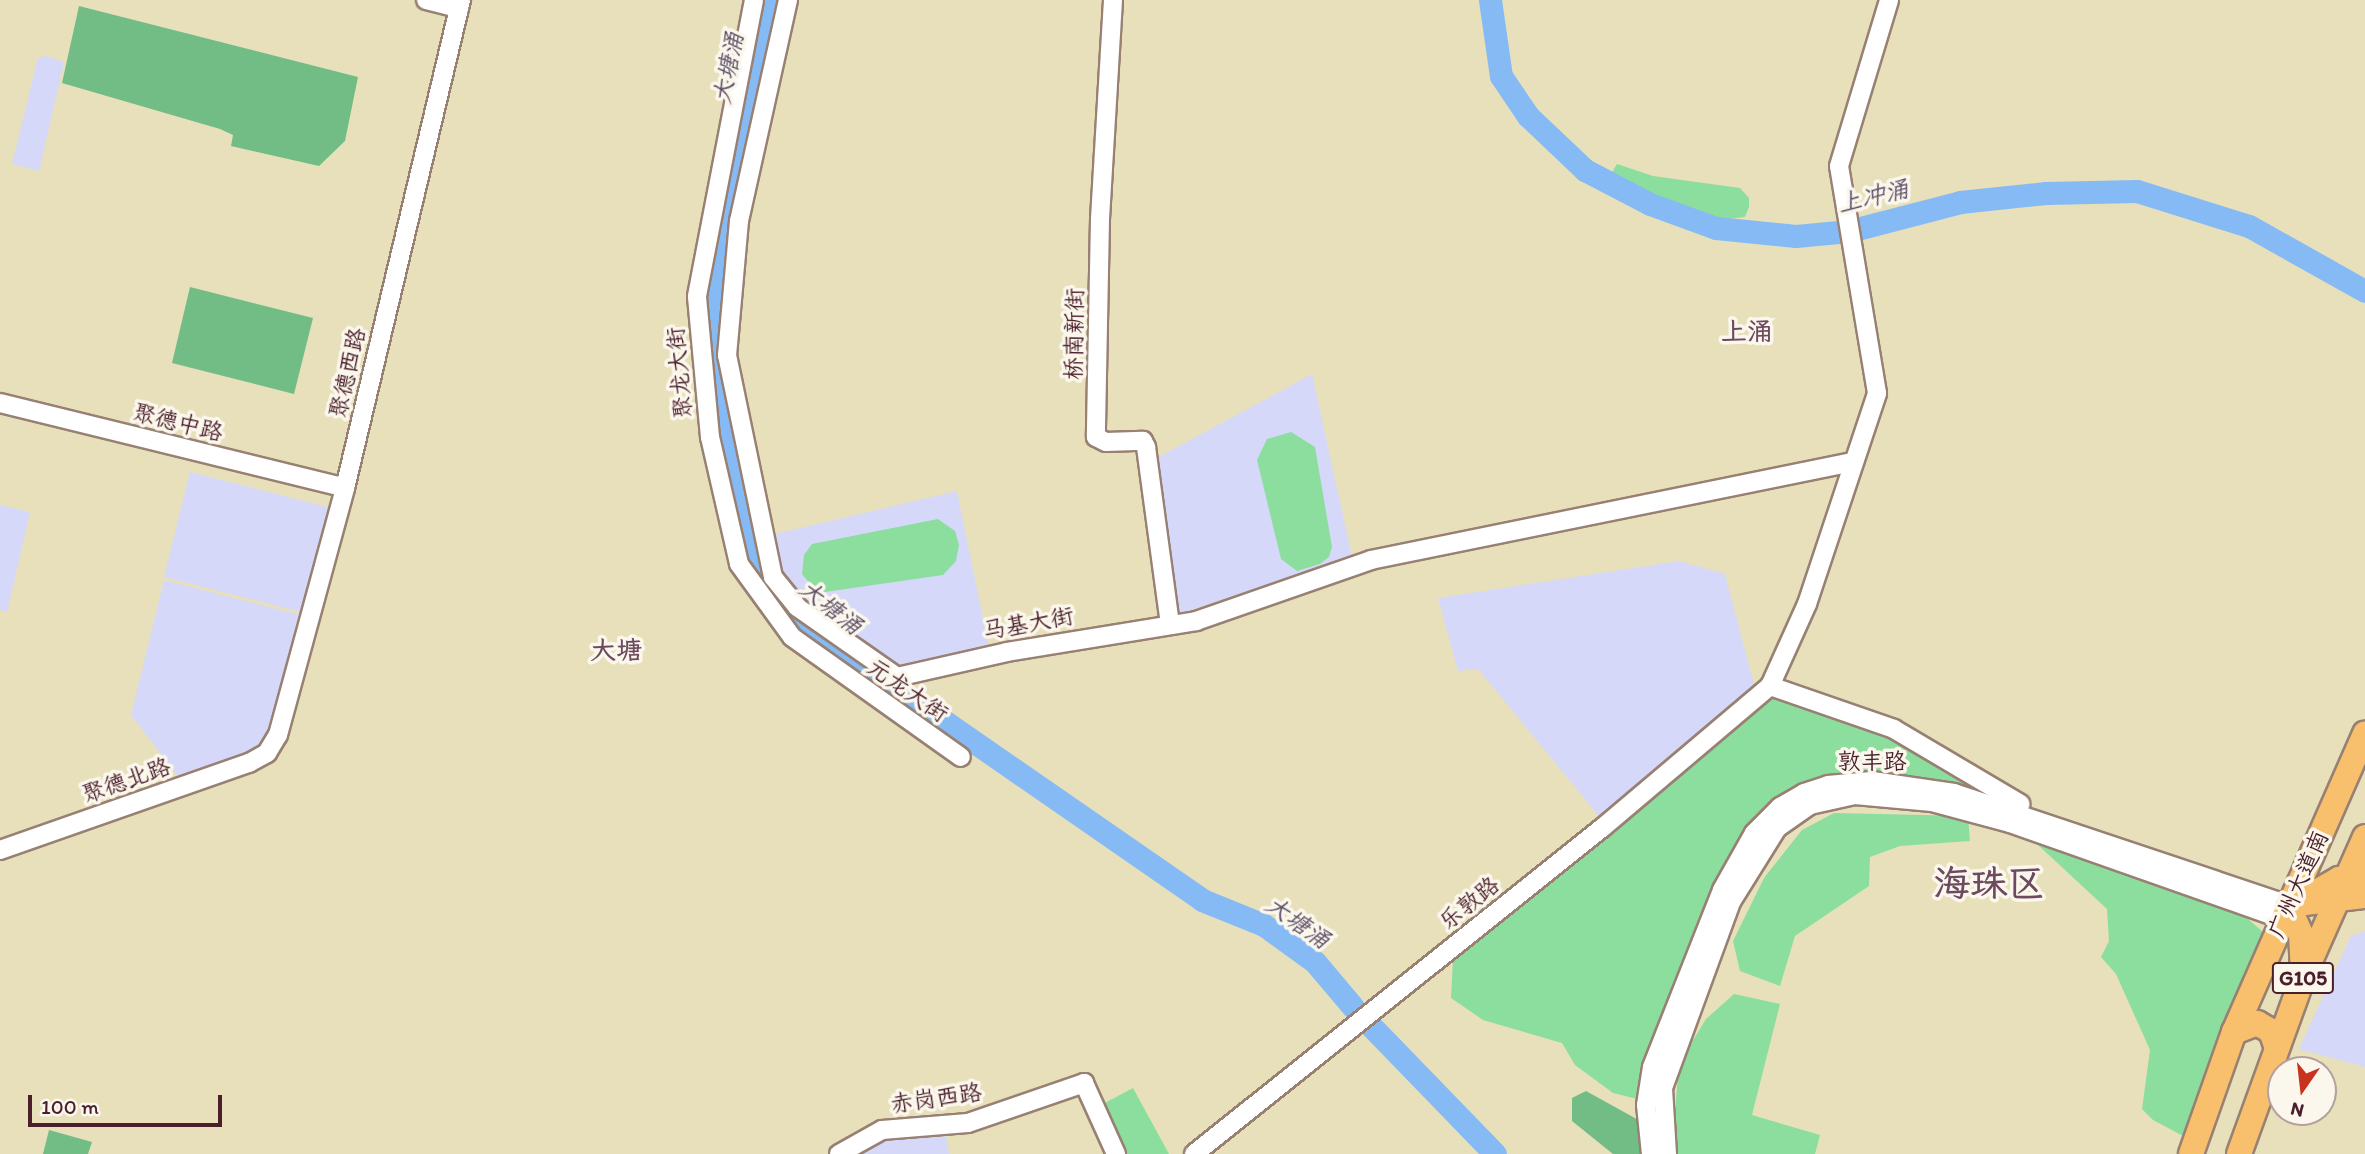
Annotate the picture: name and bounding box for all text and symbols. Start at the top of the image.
water label: 大塘涌 [707,30,749,106]
water label: 上冲涌 [1835,174,1911,218]
street label: 桥南新街 [1059,288,1089,380]
district label: 上涌 [1721,316,1773,348]
street label: 聚德西路 [323,325,371,421]
street label: 聚龙大街 [661,326,697,420]
street label: 聚德中路 [130,397,226,447]
water label: 大塘涌 [794,573,868,641]
street label: 马基大街 [980,601,1076,645]
district label: 大塘 [590,635,642,667]
street label: 元龙大街 [862,652,954,728]
street label: 敦丰路 [1838,747,1906,775]
street label: 聚德北路 [78,752,174,808]
street label: 广州大道南 [2262,826,2334,942]
district label: 海珠区 [1934,861,2044,905]
street label: 乐敦路 [1434,871,1504,935]
water label: 大塘涌 [1260,890,1336,954]
road number: G105 [2272,960,2334,996]
north arrow [2267,1056,2337,1126]
street label: 赤岗西路 [889,1078,983,1118]
scale bar [32,1080,226,1124]
text: 100 m [41,1094,99,1119]
text: N [2288,1097,2306,1123]

